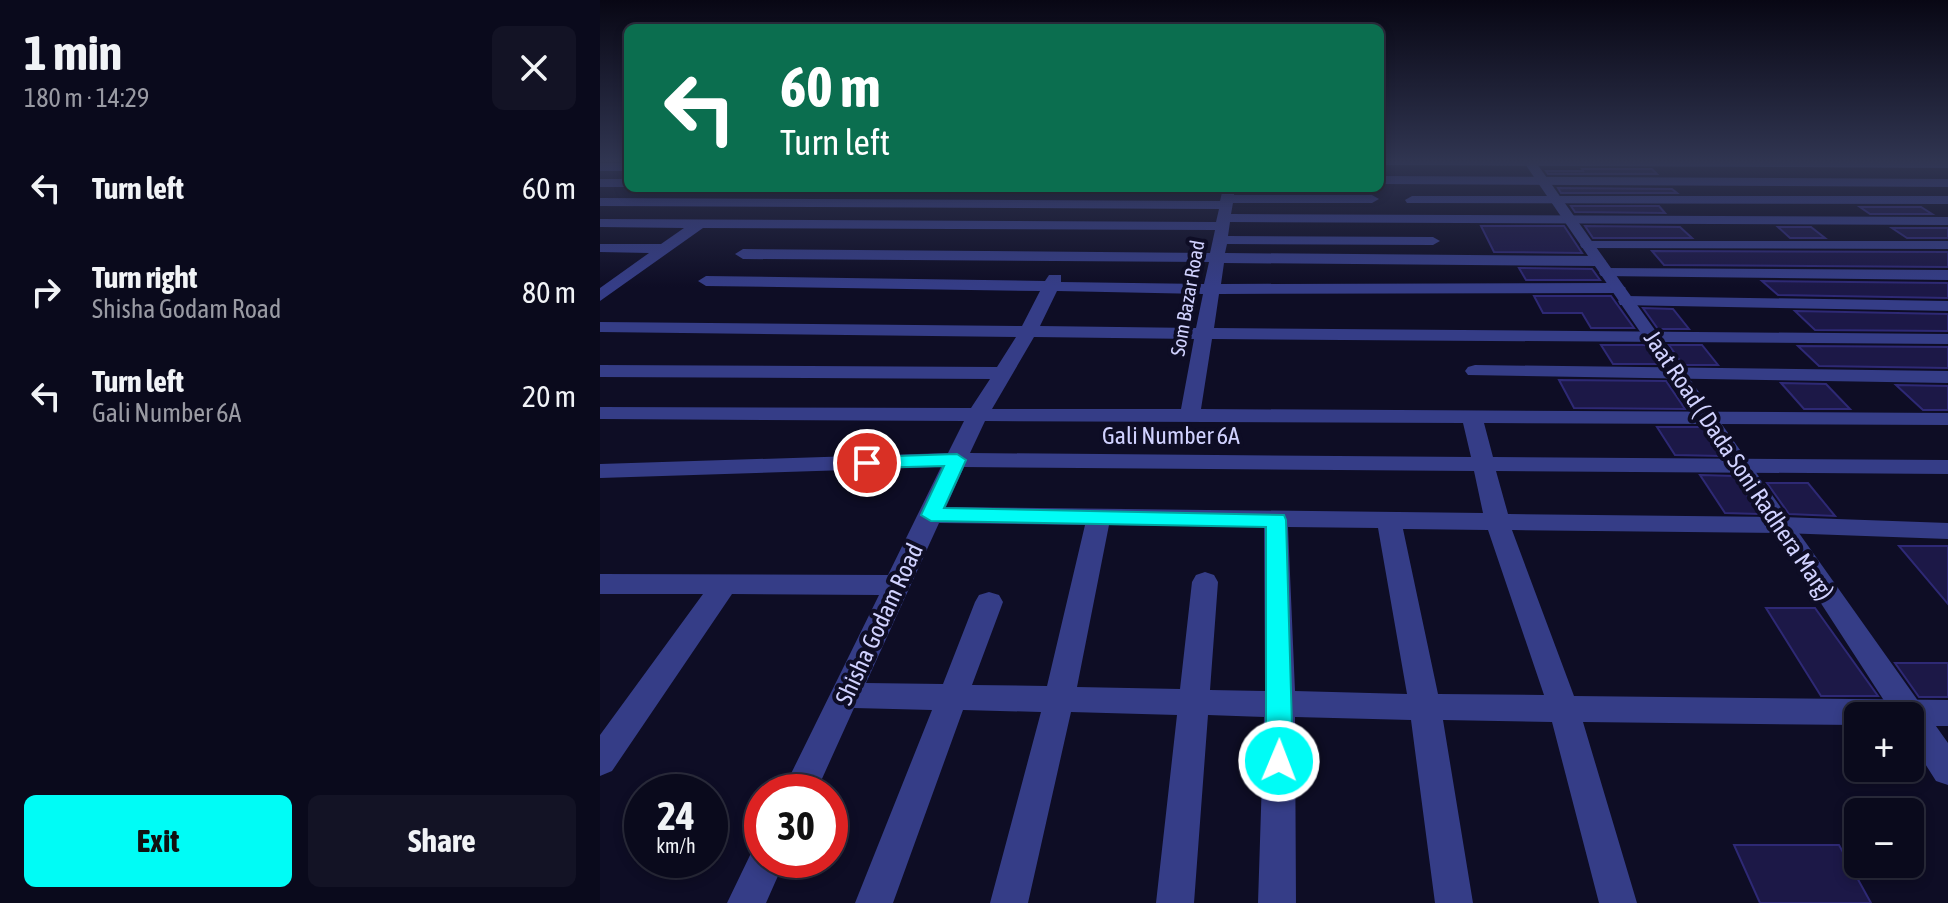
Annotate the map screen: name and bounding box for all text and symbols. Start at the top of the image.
text: 1 min [24,25,122,80]
button: close [492,26,576,110]
text: 60 m [780,55,881,119]
icon: left [648,56,752,160]
text: 180 m · 14:29 [24,83,149,113]
text: Turn left [780,121,890,163]
icon: left [24,166,68,210]
text: Turn left [92,171,184,205]
text: 60 m [522,171,576,205]
street label: Som Bazar Road [1166,238,1208,358]
text: Turn right [92,260,198,294]
icon: right [24,270,68,314]
text: 80 m [522,275,576,309]
text: Shisha Godam Road [92,294,281,324]
street label: Jaat Road ( Dada Soni Radhera Marg) [1639,325,1839,605]
text: Turn left [92,364,184,398]
icon: left [24,374,68,418]
text: 20 m [522,379,576,413]
text: Gali Number 6A [92,398,241,428]
street label: Gali Number 6A [1102,422,1240,449]
pin [833,429,901,497]
icon: arrive [845,441,889,485]
street label: Shisha Godam Road [830,539,928,709]
map controls [1844,702,1924,878]
button: + [1844,702,1924,782]
position arrow [1237,719,1321,803]
speed limit sign: 30 [744,774,848,878]
text: 24 [657,793,695,838]
button: Exit [24,795,292,887]
button: Share [308,795,576,887]
button: − [1844,798,1924,878]
text: km/h [656,834,696,857]

